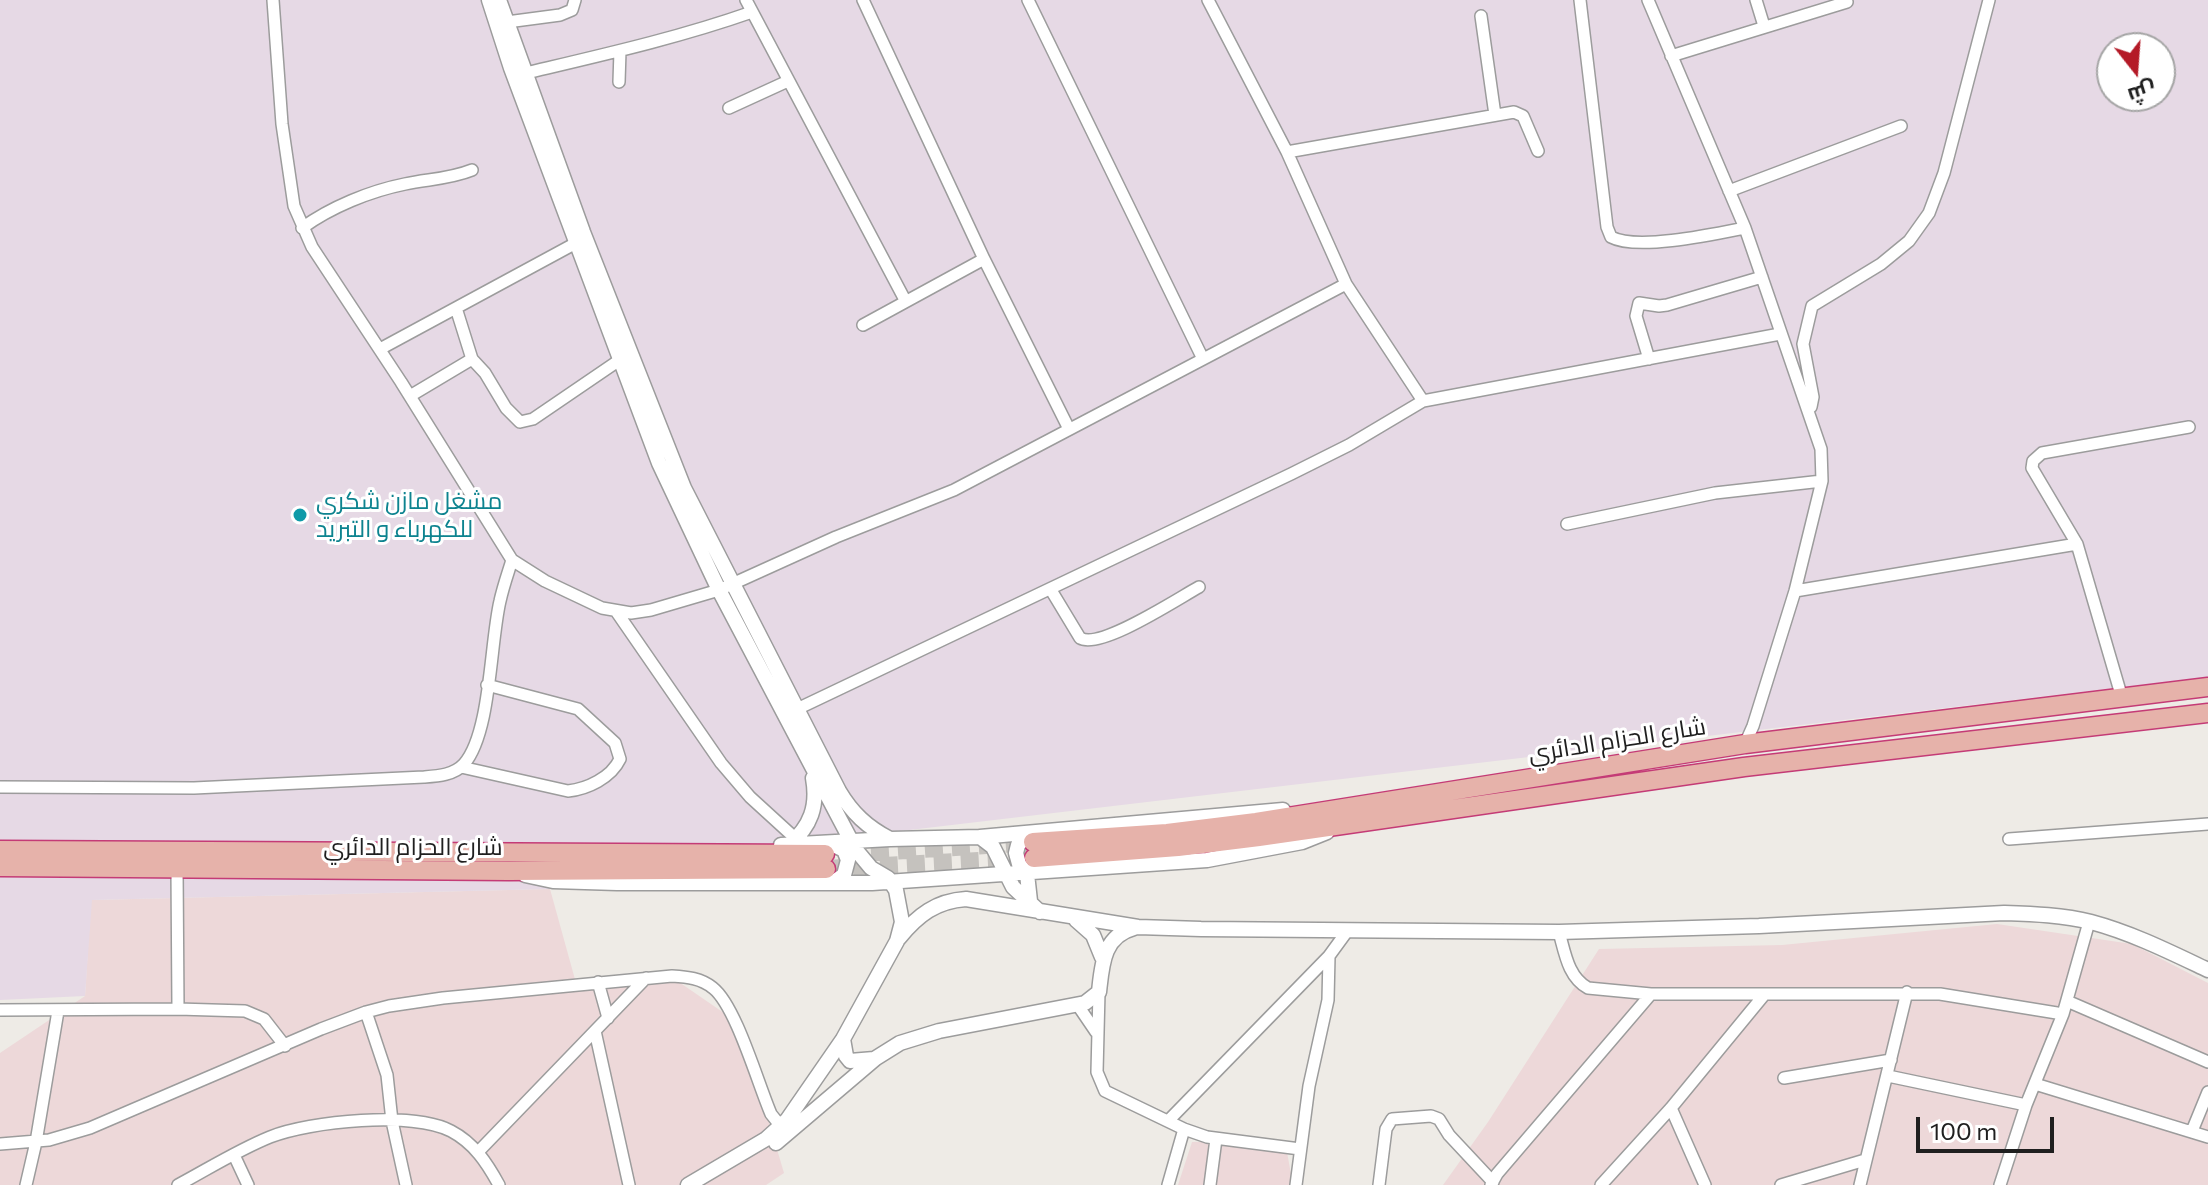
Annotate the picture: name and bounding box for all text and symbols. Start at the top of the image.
north arrow [2096,32,2176,112]
text: ش [2125,76,2160,111]
place label: مشغل مازن شكري للكهرباء و التبريد [316,487,502,543]
marker: مشغل مازن شكري للكهرباء و التبريد [291,506,309,524]
street label: شارع الحزام الدائري [1526,712,1708,768]
street label: شارع الحزام الدائري [323,833,503,861]
scale bar [1920,1101,2058,1151]
text: 100 m [1930,1116,1997,1145]

